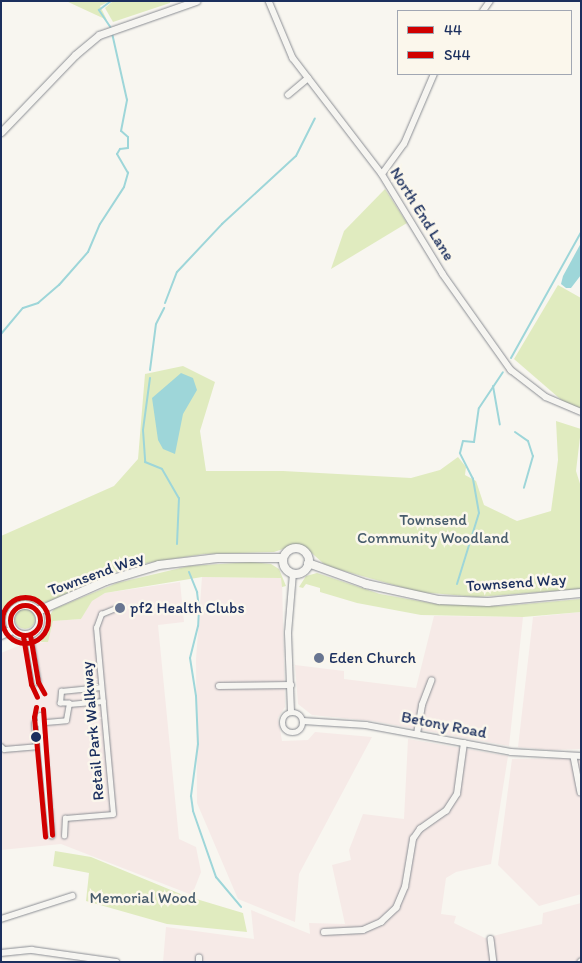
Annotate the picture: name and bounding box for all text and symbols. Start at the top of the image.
legend [397,10,572,75]
text: 44 [444,21,462,39]
text: S44 [444,46,470,64]
street label: North End Lane [386,164,458,264]
park label: Townsend Community Woodland [357,510,509,548]
street label: Townsend Way [46,548,146,600]
street label: Townsend Way [466,570,566,596]
place label: pf2 Health Clubs [130,598,245,618]
marker: pf2 Health Clubs [114,602,126,614]
place label: Eden Church [329,648,416,668]
marker: Eden Church [313,652,325,664]
street label: Retail Park Walkway [77,661,109,801]
street label: Betony Road [400,707,488,743]
unlabelled marker [31,732,41,742]
park label: Memorial Wood [90,888,196,908]

